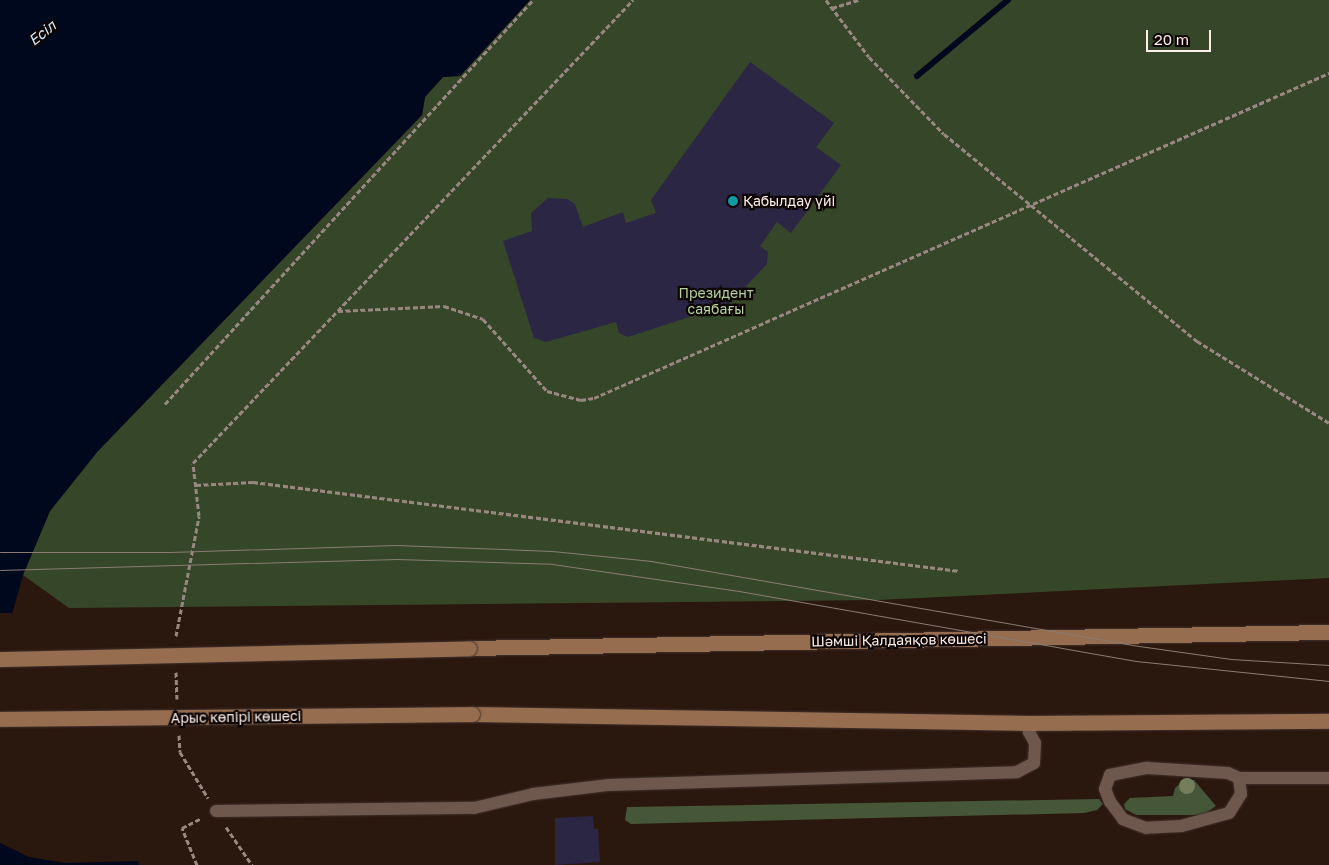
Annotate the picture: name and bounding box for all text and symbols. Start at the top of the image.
water label: Есіл [25,17,59,49]
scale bar [1149,20,1214,52]
text: 20 m [1154,30,1189,48]
place label: Қабылдау үйі [743,193,835,209]
marker: Қабылдау үйі [727,195,739,207]
park label: Президент саябағы [678,285,754,318]
street label: Шәмші Қалдаяқов көшесі [811,630,987,650]
street label: Арыс көпірі көшесі [171,707,301,727]

